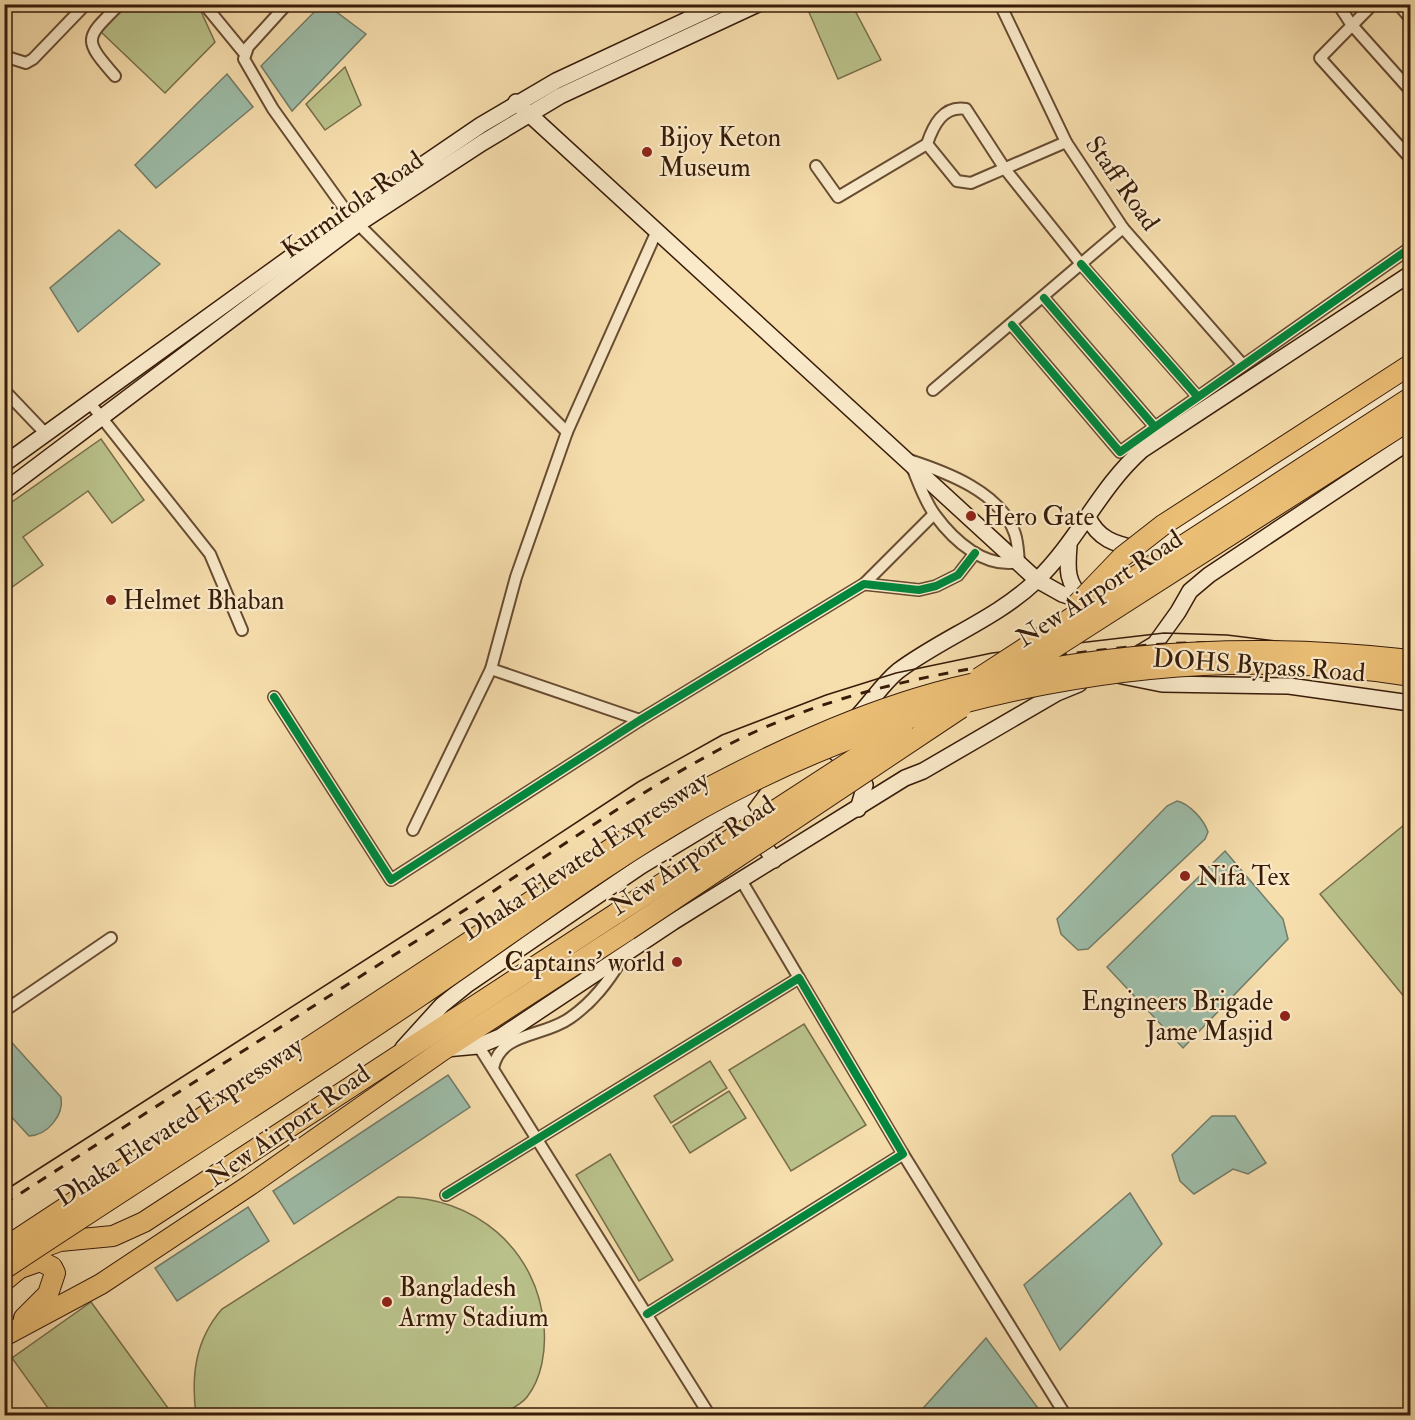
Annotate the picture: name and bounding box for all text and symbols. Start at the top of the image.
place label: Bijoy Keton Museum [659,122,781,184]
street label: Staff Road [1078,130,1166,237]
street label: Kurmitola Road [276,144,430,265]
marker: Bijoy Keton Museum [640,145,654,159]
place label: Hero Gate [983,501,1094,533]
marker: Hero Gate [964,509,978,523]
street label: New Airport Road [1010,523,1189,655]
place label: Helmet Bhaban [123,585,285,617]
marker: Helmet Bhaban [104,593,118,607]
street label: DOHS Bypass Road [1151,643,1367,690]
street label: Dhaka Elevated Expressway [456,764,716,949]
street label: New Airport Road [604,789,782,924]
place label: Nifa Tex [1197,861,1290,893]
marker: Nifa Tex [1178,869,1192,883]
place label: Captains' world [505,947,665,980]
marker: Captains' world [670,955,684,969]
place label: Engineers Brigade Jame Masjid [1081,986,1273,1048]
marker: Engineers Brigade Jame Masjid [1278,1009,1292,1023]
street label: Dhaka Elevated Expressway [50,1030,310,1215]
street label: New Airport Road [201,1058,377,1195]
place label: Bangladesh Army Stadium [398,1272,549,1334]
marker: Bangladesh Army Stadium [380,1295,394,1309]

